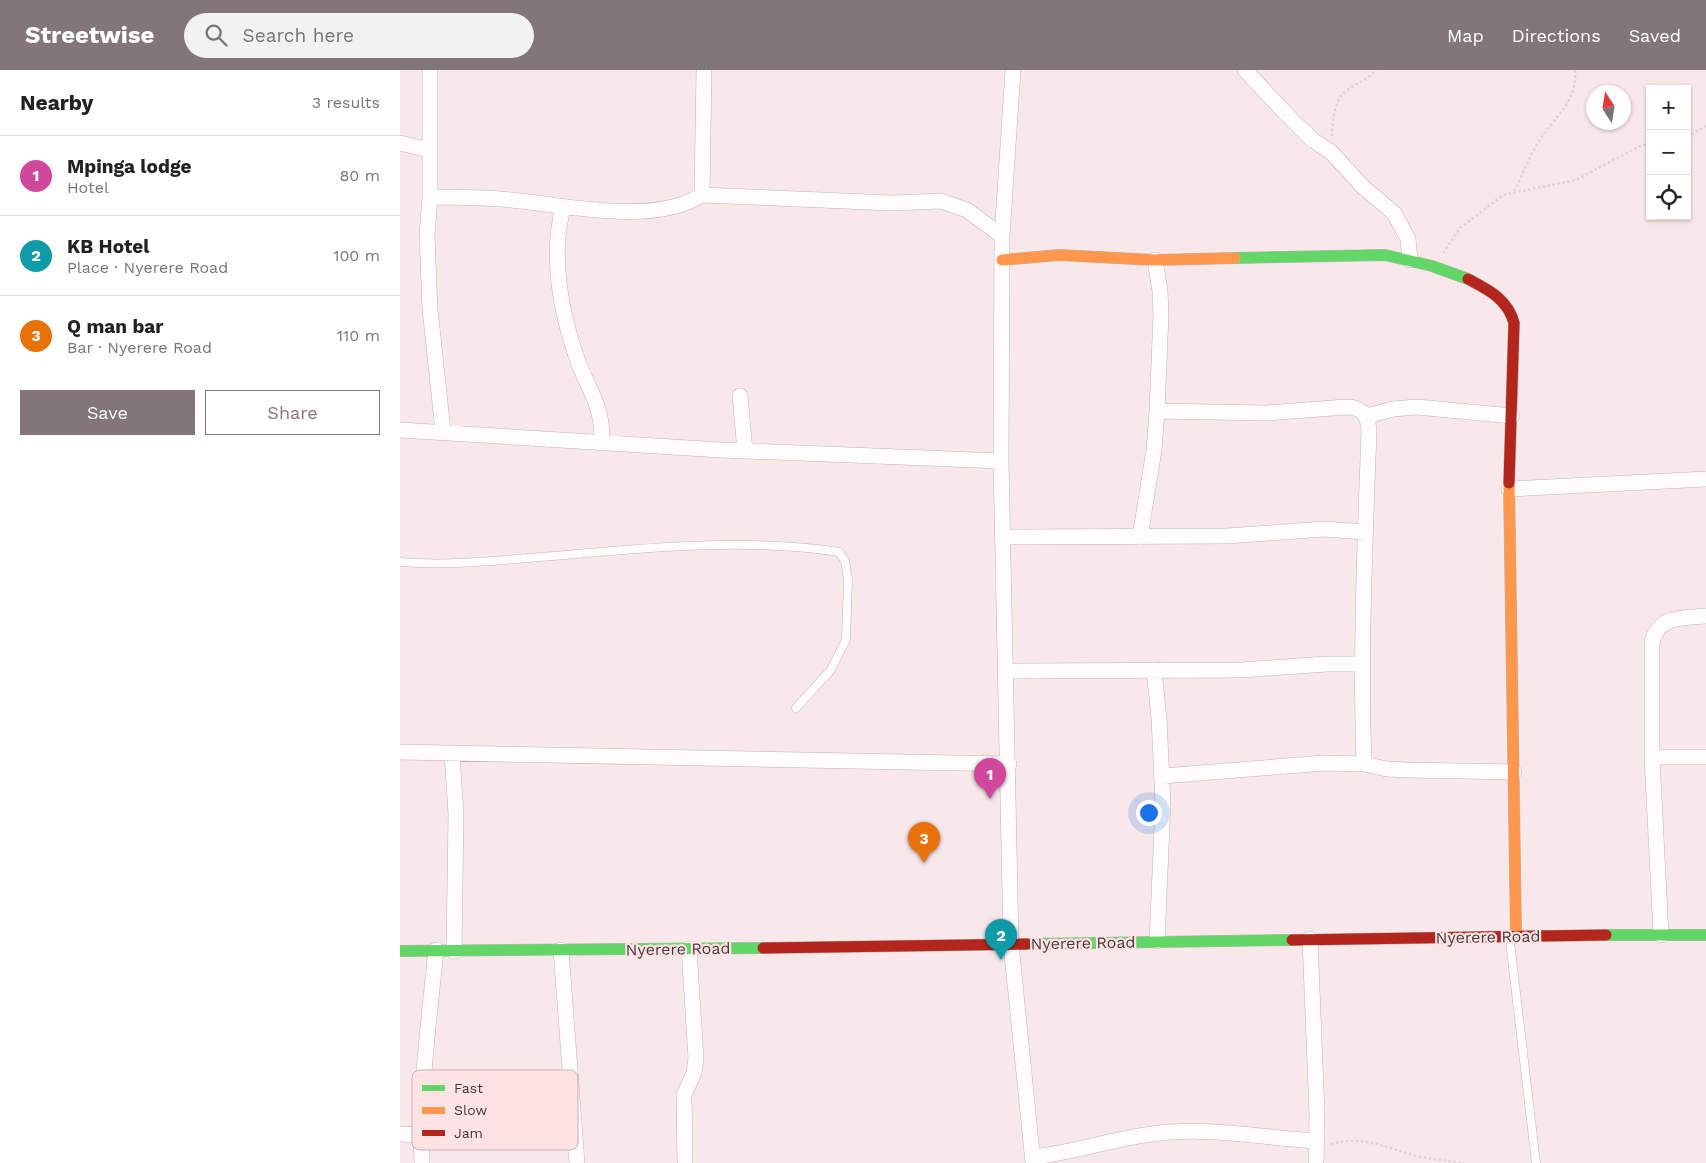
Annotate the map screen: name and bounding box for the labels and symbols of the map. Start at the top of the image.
north arrow [1586,85,1631,130]
pin: 1 [974,758,1006,799]
your location [1136,800,1162,826]
pin: 3 [908,822,940,863]
pin: 2 [985,919,1017,960]
street label: Nyerere Road [1435,927,1541,947]
street label: Nyerere Road [1030,933,1136,953]
street label: Nyerere Road [625,939,731,959]
legend [412,1070,578,1150]
text: Fast [454,1080,483,1096]
text: Slow [454,1102,487,1118]
text: Jam [454,1125,483,1141]

